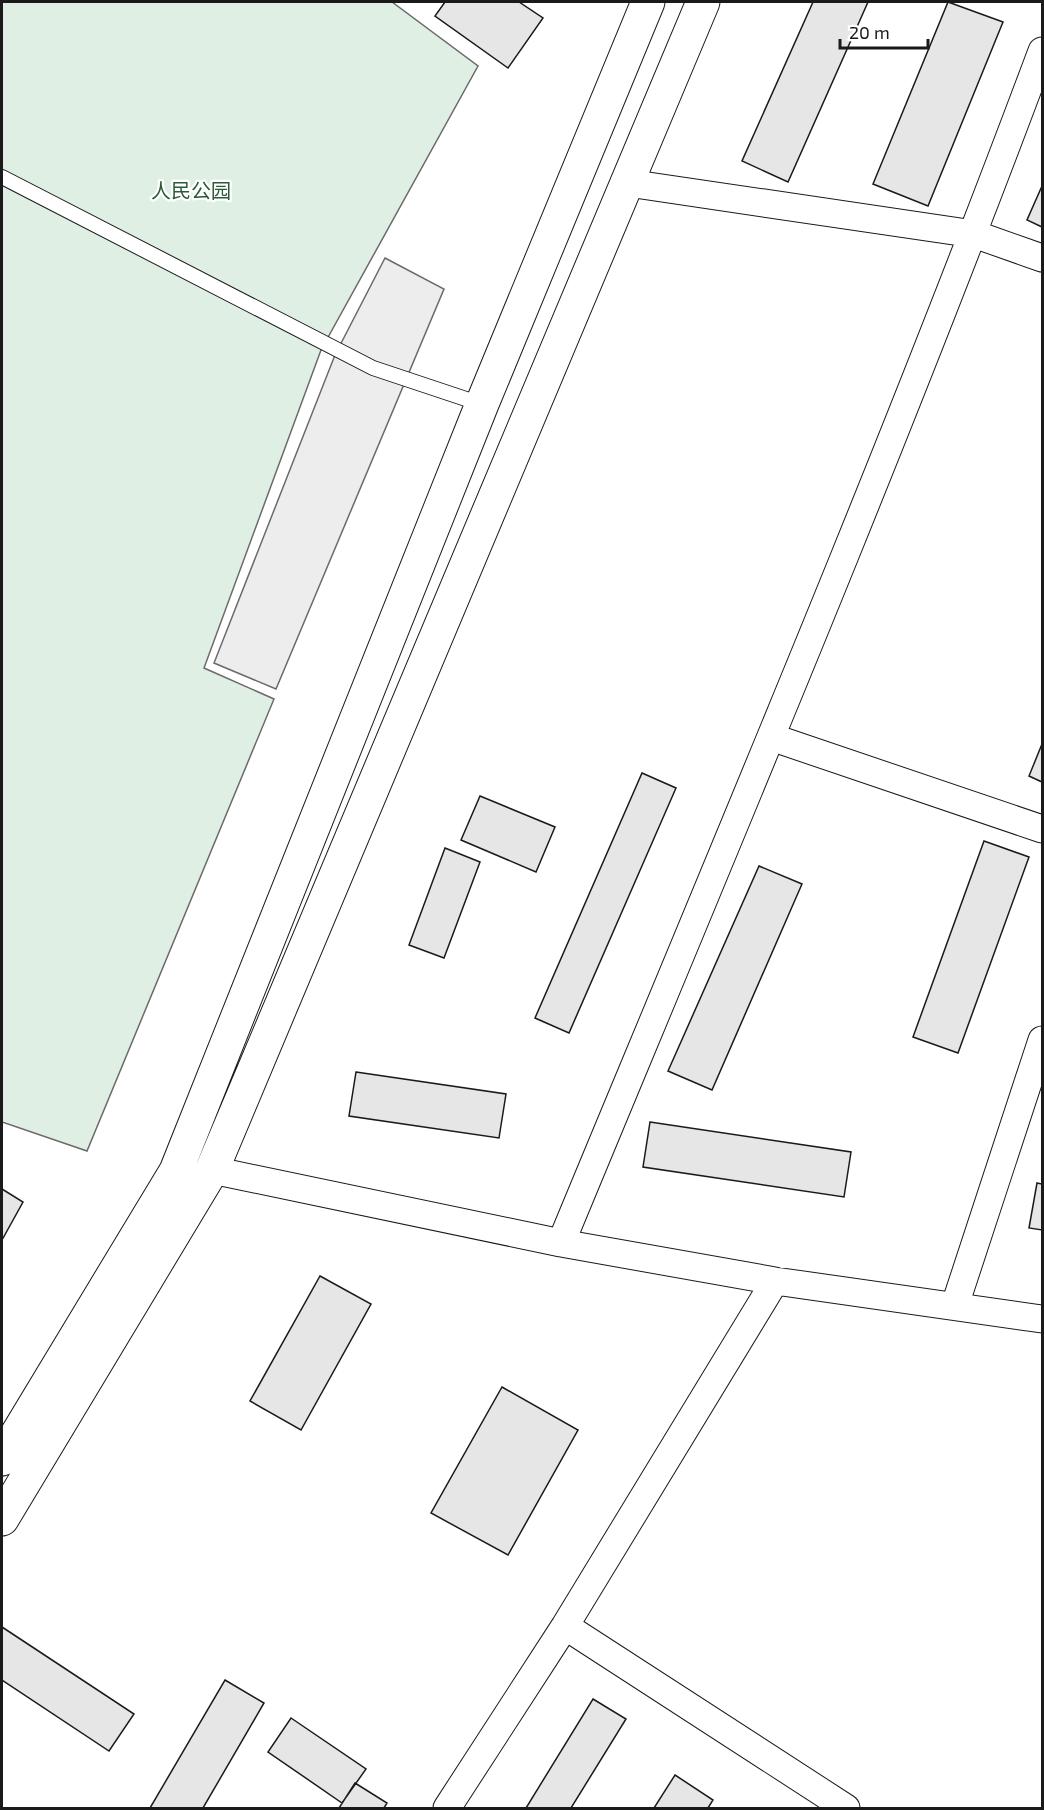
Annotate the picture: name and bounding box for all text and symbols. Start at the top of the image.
scale bar [840,12,928,50]
text: 20 m [849,21,890,43]
park label: 人民公园 [151,178,231,202]

